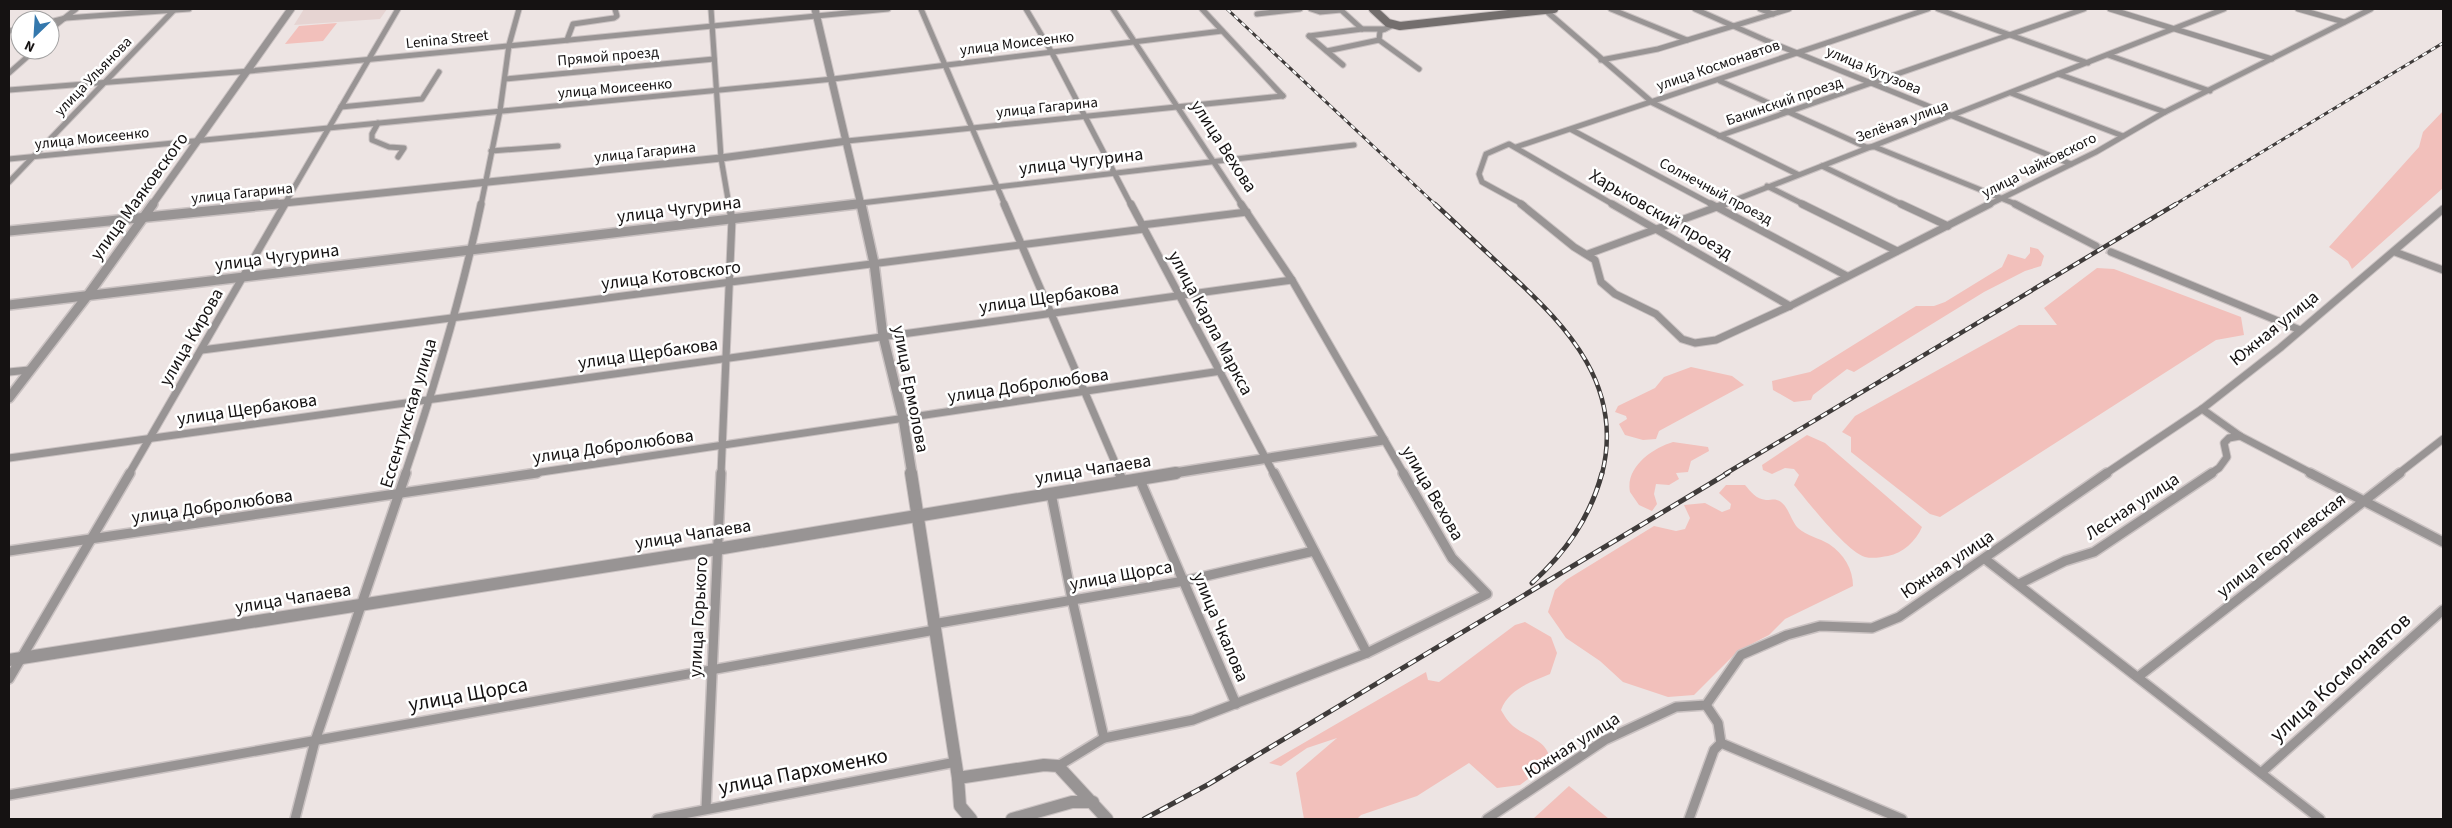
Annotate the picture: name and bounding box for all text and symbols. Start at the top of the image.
north arrow [10,10,60,60]
street label: Lenina Street [405,25,489,54]
street label: улица Моисеенко [959,26,1075,61]
street label: улица Ульянова [50,32,137,121]
street label: улица Космонавтов [1654,34,1783,96]
text: N [21,35,38,57]
street label: улица Кутузова [1823,41,1925,100]
street label: Прямой проезд [556,42,660,71]
street label: Бакинский проезд [1723,72,1845,131]
street label: улица Моисеенко [557,73,673,104]
street label: улица Гагарина [995,92,1099,123]
street label: улица Вехова [1184,95,1263,197]
street label: Зелёная улица [1853,95,1951,148]
street label: улица Моисеенко [34,122,150,155]
street label: улица Маяковского [84,127,194,265]
street label: улица Чайковского [1978,127,2100,203]
street label: улица Гагарина [593,137,697,168]
street label: улица Чугурина [1018,141,1145,182]
street label: Солнечный проезд [1656,153,1776,230]
street label: Харьковский проезд [1584,163,1737,266]
street label: улица Гагарина [190,178,294,209]
street label: улица Чугурина [616,189,743,230]
street label: улица Чугурина [214,237,341,278]
street label: улица Карла Маркса [1162,247,1259,400]
street label: улица Котовского [600,255,742,296]
street label: улица Щербакова [978,275,1121,320]
street label: улица Кирова [153,284,230,391]
street label: Южная улица [2225,285,2324,372]
street label: улица Ермолова [886,323,935,455]
street label: улица Щербакова [577,331,720,376]
street label: Ессентукская улица [374,335,443,491]
street label: улица Добролюбова [946,362,1110,409]
street label: улица Щербакова [176,387,319,432]
street label: улица Добролюбова [531,423,695,470]
street label: улица Вехова [1395,441,1470,545]
street label: улица Чапаева [1033,448,1153,491]
street label: Лесная улица [2080,467,2184,546]
street label: улица Добролюбова [130,483,294,530]
street label: улица Георгиевская [2212,487,2351,604]
street label: улица Чапаева [633,513,753,556]
street label: Южная улица [1896,524,1999,605]
street label: улица Щорса [1068,554,1174,597]
street label: улица Горького [683,556,714,678]
street label: улица Чкалова [1186,569,1255,686]
street label: улица Чапаева [233,577,353,620]
street label: улица Космонавтов [2263,605,2417,749]
street label: улица Щорса [406,669,530,719]
street label: Южная улица [1520,706,1625,785]
street label: улица Пархоменко [716,740,890,802]

